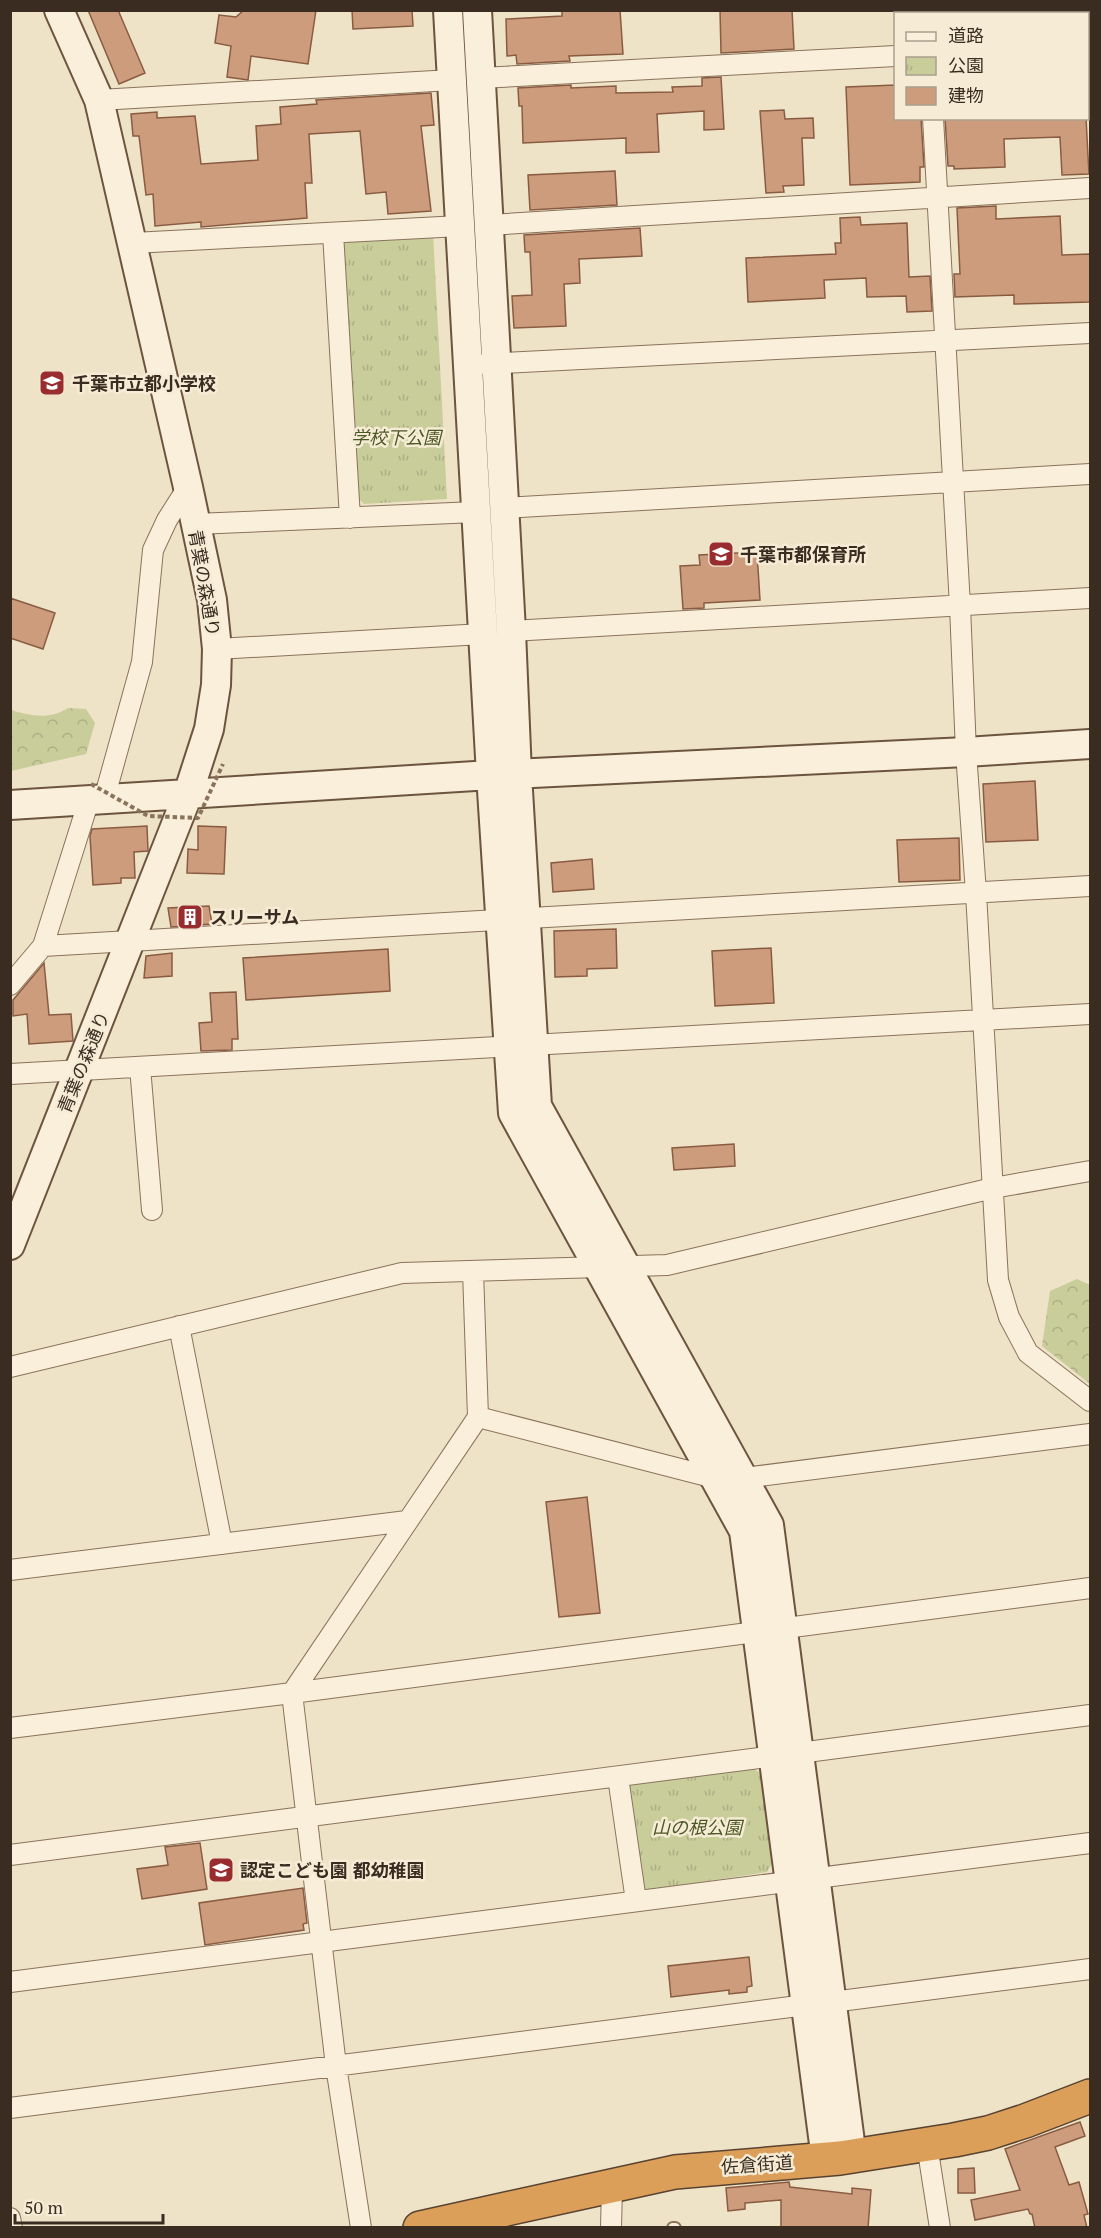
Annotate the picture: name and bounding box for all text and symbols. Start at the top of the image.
legend [894,12,1089,120]
text: 道路 [948,23,984,47]
text: 公園 [948,53,984,77]
text: 建物 [948,83,984,107]
school or university icon: 千葉市立都小学校 [37,368,67,398]
place label: 千葉市立都小学校 [72,371,216,395]
park label: 学校下公園 [351,425,444,449]
street label: 青葉の森通り [184,528,226,638]
school or university icon: 千葉市都保育所 [706,539,736,569]
place label: 千葉市都保育所 [740,542,866,566]
building icon: スリーサム [175,902,205,932]
place label: スリーサム [210,905,299,929]
street label: 青葉の森通り [52,1007,114,1117]
park label: 山の根公園 [652,1815,745,1839]
school or university icon: 認定こども園 都幼稚園 [206,1855,236,1885]
place label: 認定こども園 都幼稚園 [240,1858,425,1882]
street label: 佐倉街道 [720,2150,794,2178]
scale bar [15,2187,164,2225]
text: 50 m [24,2195,64,2219]

